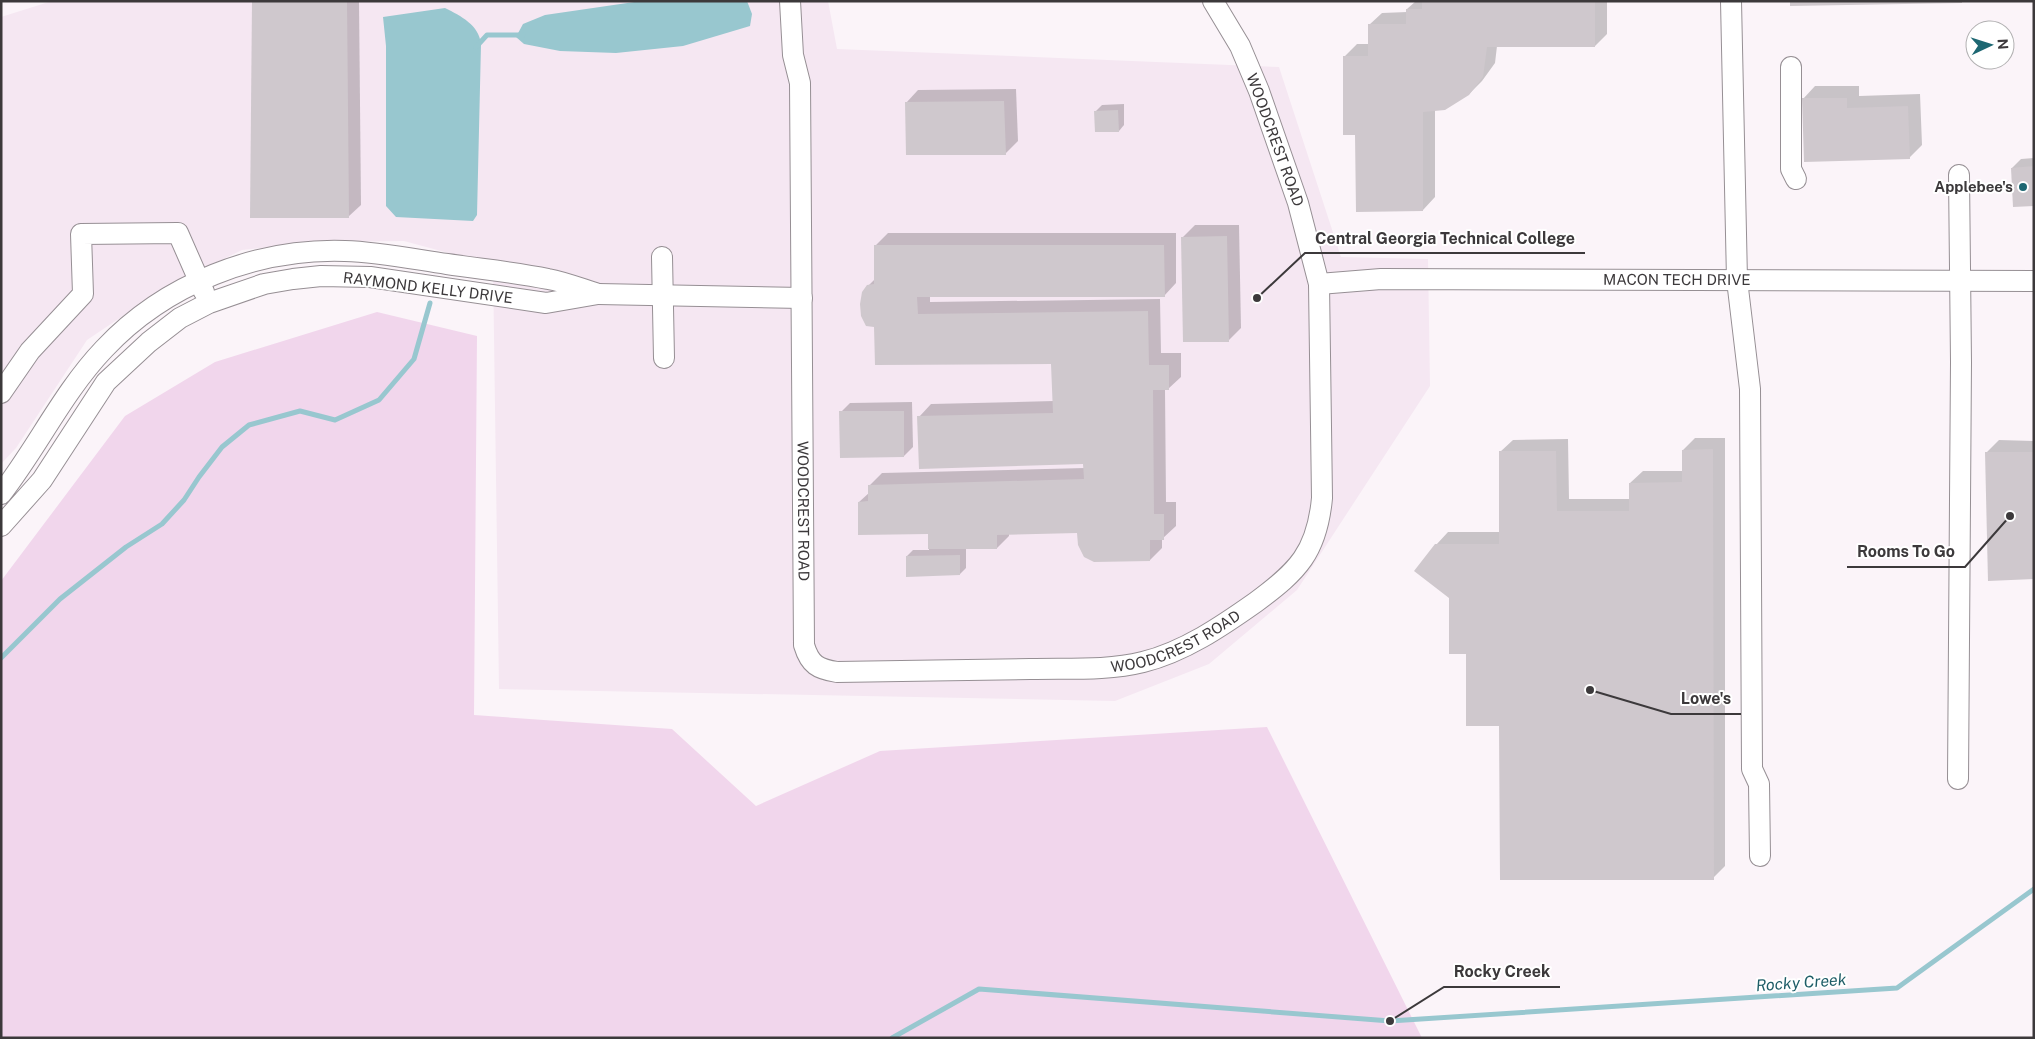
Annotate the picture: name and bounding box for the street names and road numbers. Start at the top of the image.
street label: WOODCREST ROAD [1244,71,1307,209]
street label: RAYMOND KELLY DRIVE [342,269,514,306]
street label: MACON TECH DRIVE [1603,271,1751,288]
street label: WOODCREST ROAD [795,441,813,581]
street label: WOODCREST ROAD [1110,607,1243,675]

